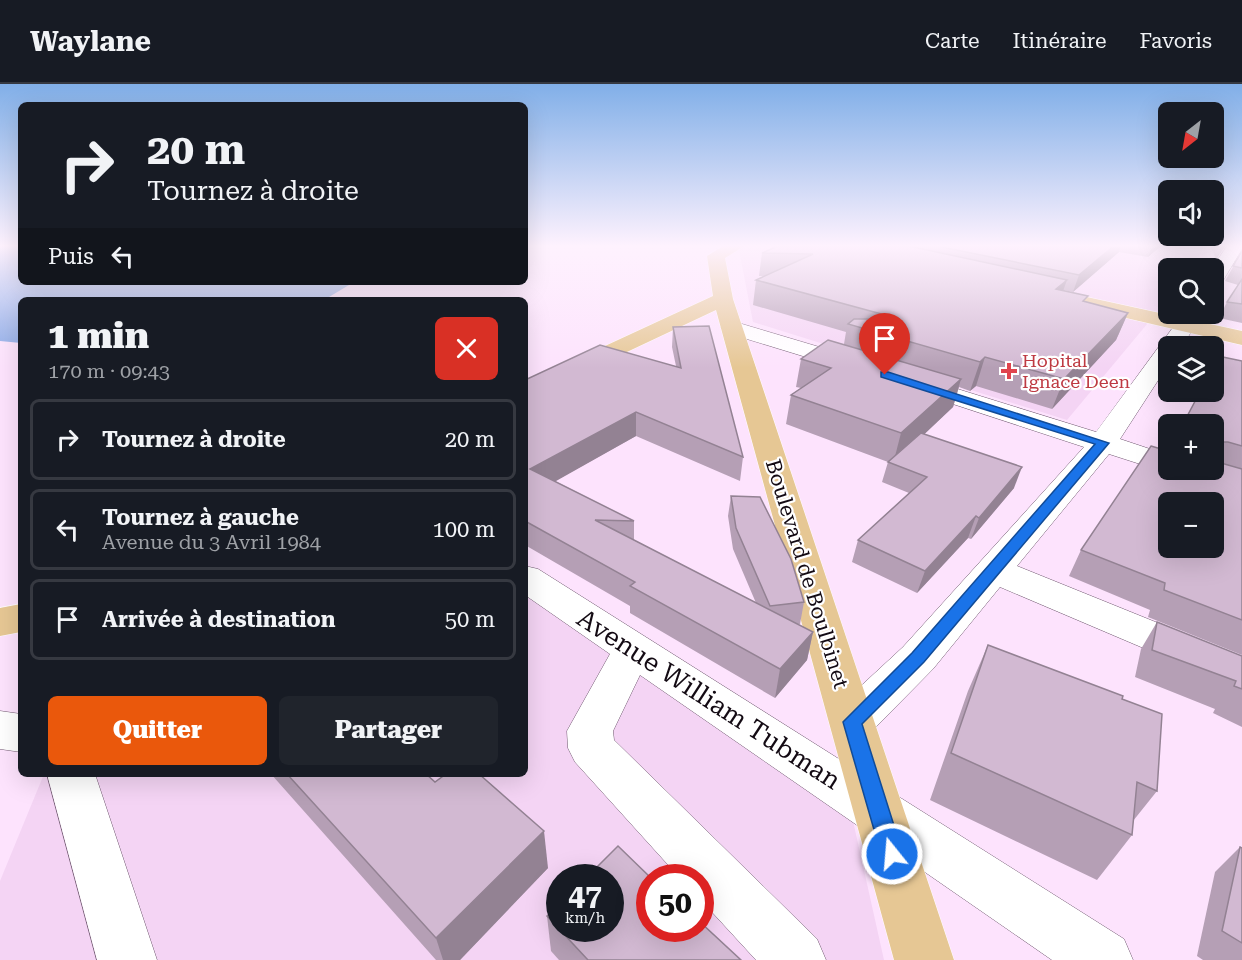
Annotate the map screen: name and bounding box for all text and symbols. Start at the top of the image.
text: Waylane [30,25,151,58]
text: Carte [925,29,980,53]
text: Itinéraire [1013,29,1107,53]
text: Favoris [1140,29,1212,53]
north arrow [1158,102,1224,168]
map controls [1158,102,1224,558]
text: 20 m [147,125,245,174]
icon: right [48,126,126,204]
text: Tournez à droite [147,175,359,207]
button: sound [1158,180,1224,246]
icon: left [106,240,139,273]
text: Puis [48,244,94,269]
button: search [1158,258,1224,324]
pin [859,313,910,375]
text: 1 min [48,315,149,357]
button: close [435,317,498,380]
icon: arrive [868,322,901,355]
button: layers [1158,336,1224,402]
place label: Hopital Ignace Deen [1022,350,1131,392]
text: 170 m · 09:43 [48,359,170,383]
marker: Hopital Ignace Deen [1000,362,1018,380]
button: + [1158,414,1224,480]
icon: right [51,423,84,456]
text: Tournez à droite [102,427,286,452]
text: 20 m [445,427,495,452]
street label: Boulevard de Boulbinet [761,457,853,692]
button: − [1158,492,1224,558]
text: Tournez à gauche [102,505,299,530]
icon: left [51,513,84,546]
text: 100 m [432,517,495,542]
text: Avenue du 3 Avril 1984 [102,530,321,554]
icon: arrive [51,603,84,636]
street label: Avenue William Tubman [572,603,846,796]
text: Arrivée à destination [102,607,336,632]
text: 50 m [445,607,495,632]
button: Quitter [48,696,267,765]
button: Partager [279,696,498,765]
position arrow [860,822,924,886]
speed limit sign: 50 [636,864,714,942]
text: 47 [568,878,602,913]
text: km/h [565,909,605,927]

